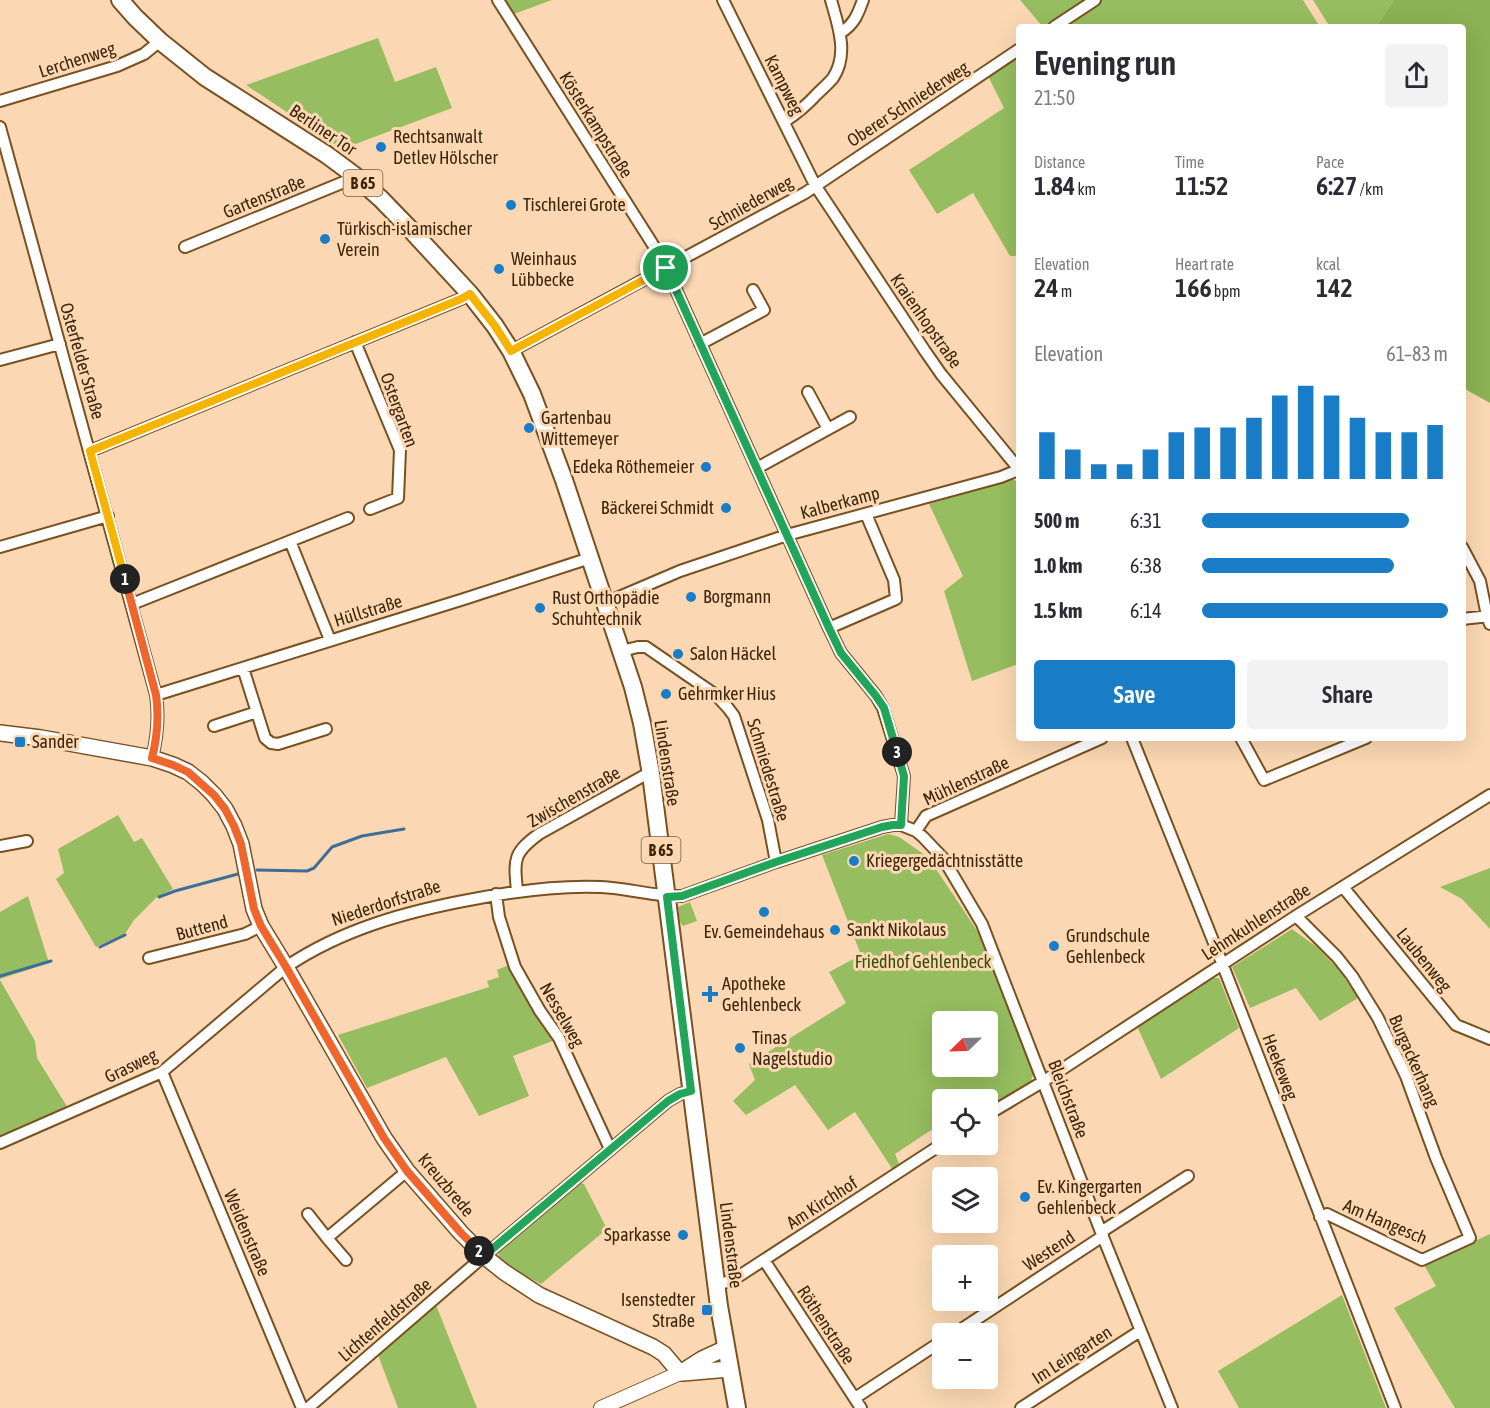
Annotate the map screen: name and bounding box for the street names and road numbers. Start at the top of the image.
street label: Lerchenweg [36,37,118,82]
street label: Kampweg [760,51,809,119]
street label: Oberer Schniederweg [843,56,973,151]
street label: Kösterkampstraße [555,68,637,182]
street label: Berliner Tor [286,100,361,160]
road number: B 65 [344,170,382,196]
street label: Gartenstraße [220,171,308,222]
street label: Schniederweg [705,171,796,234]
street label: Kraienhopstraße [886,269,967,372]
street label: Osterfelder Straße [56,300,109,421]
street label: Ostergarten [376,370,423,450]
street label: Kalberkamp [798,482,882,523]
street label: Hüllstraße [331,590,404,631]
street label: Schmiedestraße [743,716,794,824]
street label: Lindenstraße [650,718,685,807]
street label: Mühlenstraße [919,751,1012,810]
street label: Zwischenstraße [524,762,624,831]
road number: B 65 [642,837,680,863]
street label: Niederdorfstraße [329,875,443,930]
street label: Lehmkuhlenstraße [1198,879,1314,964]
street label: Buttend [174,911,230,944]
street label: Laubenweg [1392,924,1457,996]
street label: Nesselweg [536,979,589,1051]
street label: Burgackerhang [1385,1011,1444,1111]
street label: Heekeweg [1258,1031,1303,1103]
street label: Grasweg [101,1044,161,1087]
street label: Bleichstraße [1044,1057,1093,1141]
street label: Kreuzbrede [414,1149,479,1221]
street label: Am Kirchhof [782,1172,861,1233]
street label: Weidenstraße [220,1186,275,1279]
street label: Am Hangesch [1340,1194,1430,1249]
street label: Lindenstraße [716,1201,747,1289]
street label: Westend [1019,1226,1079,1275]
street label: Lichtenfeldstraße [334,1274,435,1366]
street label: Röthenstraße [793,1281,860,1368]
street label: Im Leingarten [1028,1321,1116,1388]

